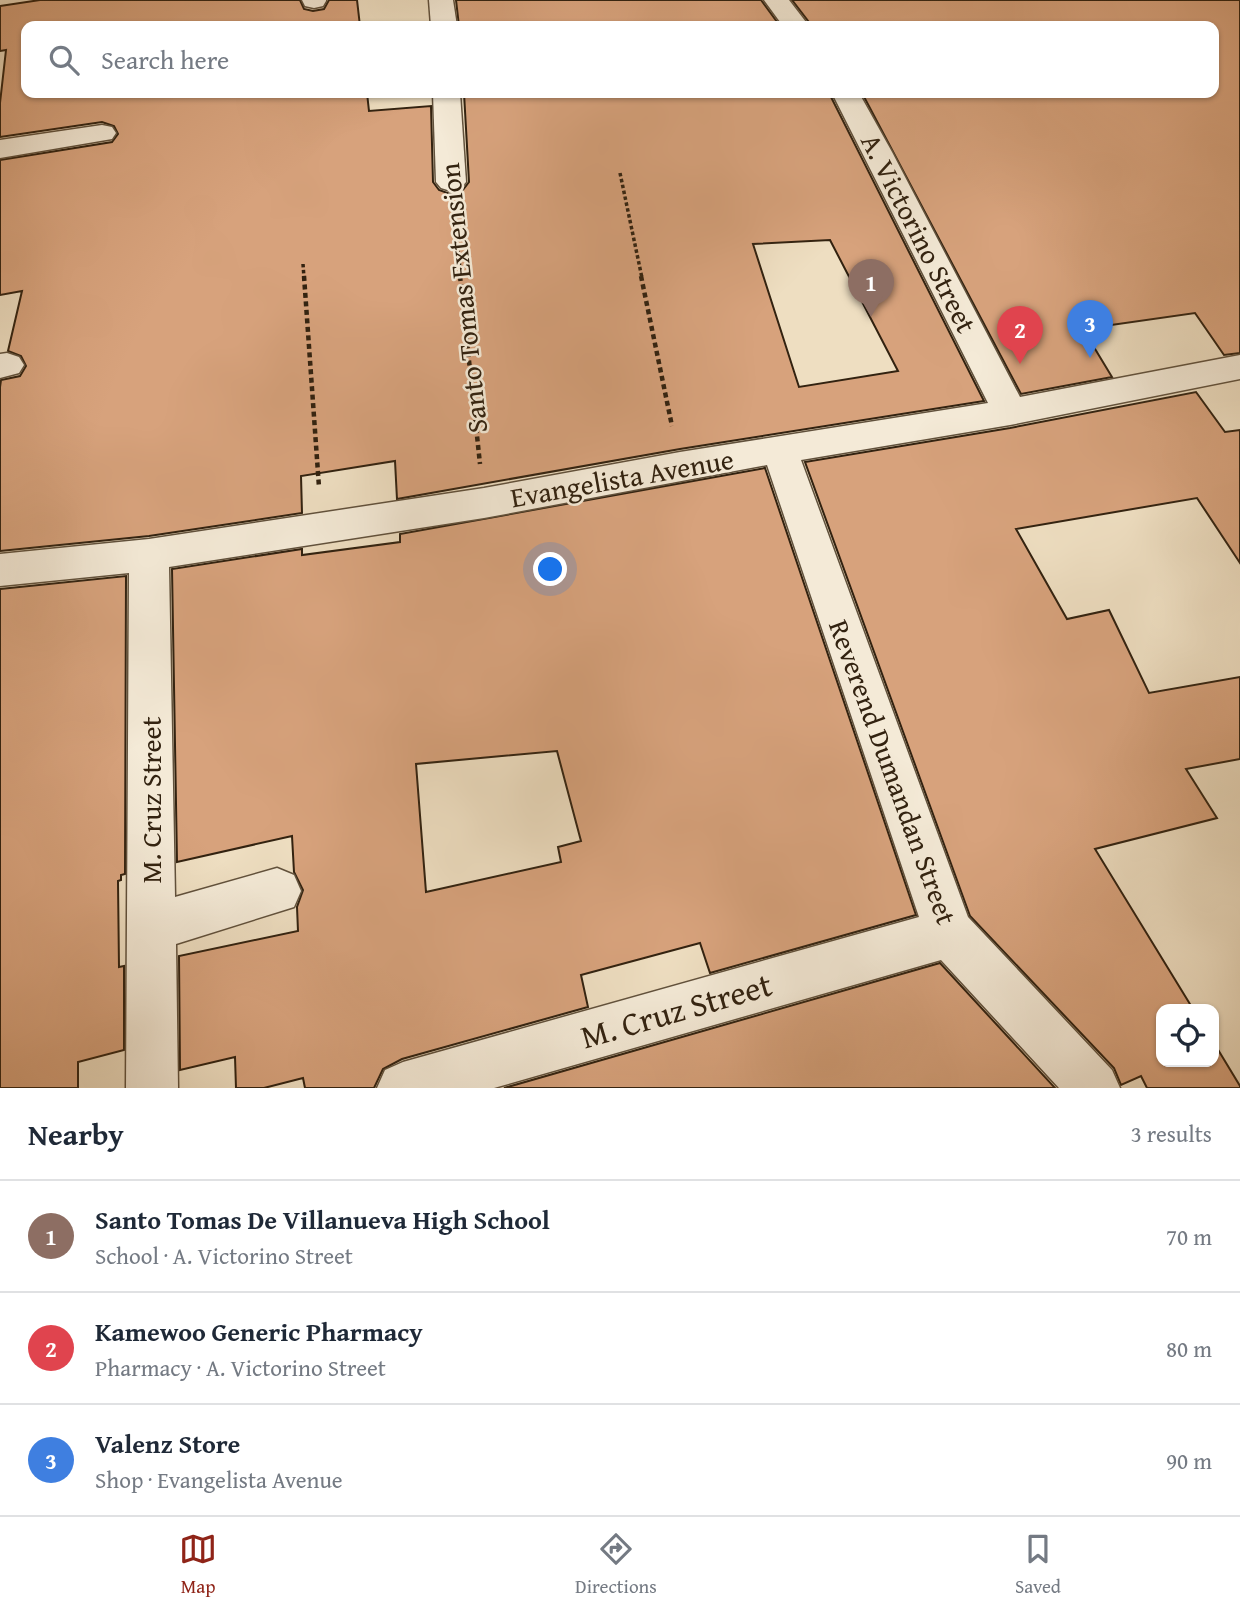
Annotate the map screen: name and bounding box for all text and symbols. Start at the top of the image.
search box [21,21,1219,98]
text: Search here [101,40,229,79]
icon: search [45,41,83,79]
street label: A. Victorino Street [851,126,988,340]
street label: Santo Tomas Extension [428,161,497,435]
pin: 1 [848,259,894,317]
pin: 3 [1067,300,1113,358]
pin: 2 [997,306,1043,364]
street label: Evangelista Avenue [507,438,737,517]
your location [533,552,567,586]
street label: Reverend Dumandan Street [819,614,968,930]
street label: M. Cruz Street [130,716,171,884]
street label: M. Cruz Street [575,960,778,1060]
map controls [1156,1004,1219,1067]
button: locate [1156,1004,1219,1067]
text: Nearby [28,1112,124,1156]
text: 3 results [1131,1117,1212,1150]
text: Santo Tomas De Villanueva High School [95,1200,550,1239]
text: 1 [45,1220,57,1253]
text: 70 m [1166,1220,1212,1253]
text: School · A. Victorino Street [95,1239,353,1272]
text: Kamewoo Generic Pharmacy [95,1312,423,1351]
text: 2 [45,1332,57,1365]
text: 80 m [1166,1332,1212,1365]
text: Pharmacy · A. Victorino Street [95,1351,386,1384]
text: Valenz Store [95,1424,240,1463]
text: 3 [45,1444,57,1477]
text: 90 m [1166,1444,1212,1477]
text: Shop · Evangelista Avenue [95,1463,343,1496]
tab: Map [179,1530,217,1600]
tab: Directions [575,1530,657,1600]
tab: Saved [1015,1530,1061,1600]

